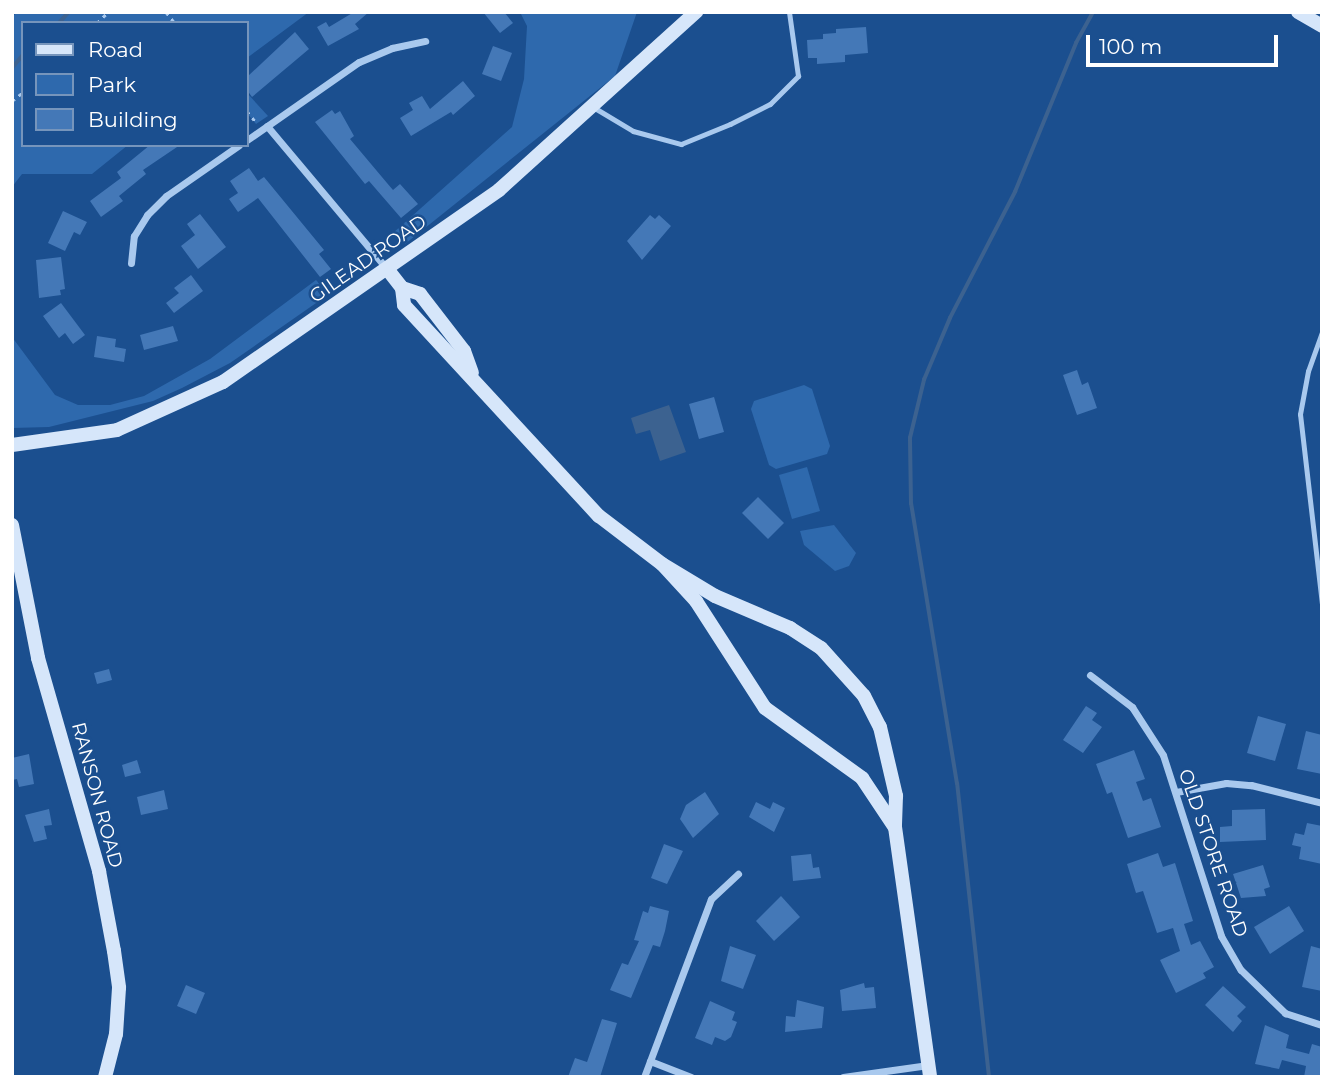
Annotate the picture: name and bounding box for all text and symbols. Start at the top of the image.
legend [21,21,248,147]
scale bar [1089,21,1282,65]
text: 100 m [1099,34,1162,59]
text: Road [88,37,143,62]
text: Park [88,72,136,97]
text: Building [88,107,178,132]
street label: GILEAD ROAD [305,210,431,308]
street label: RANSON ROAD [67,720,127,870]
street label: OLD STORE ROAD [1174,766,1252,940]

